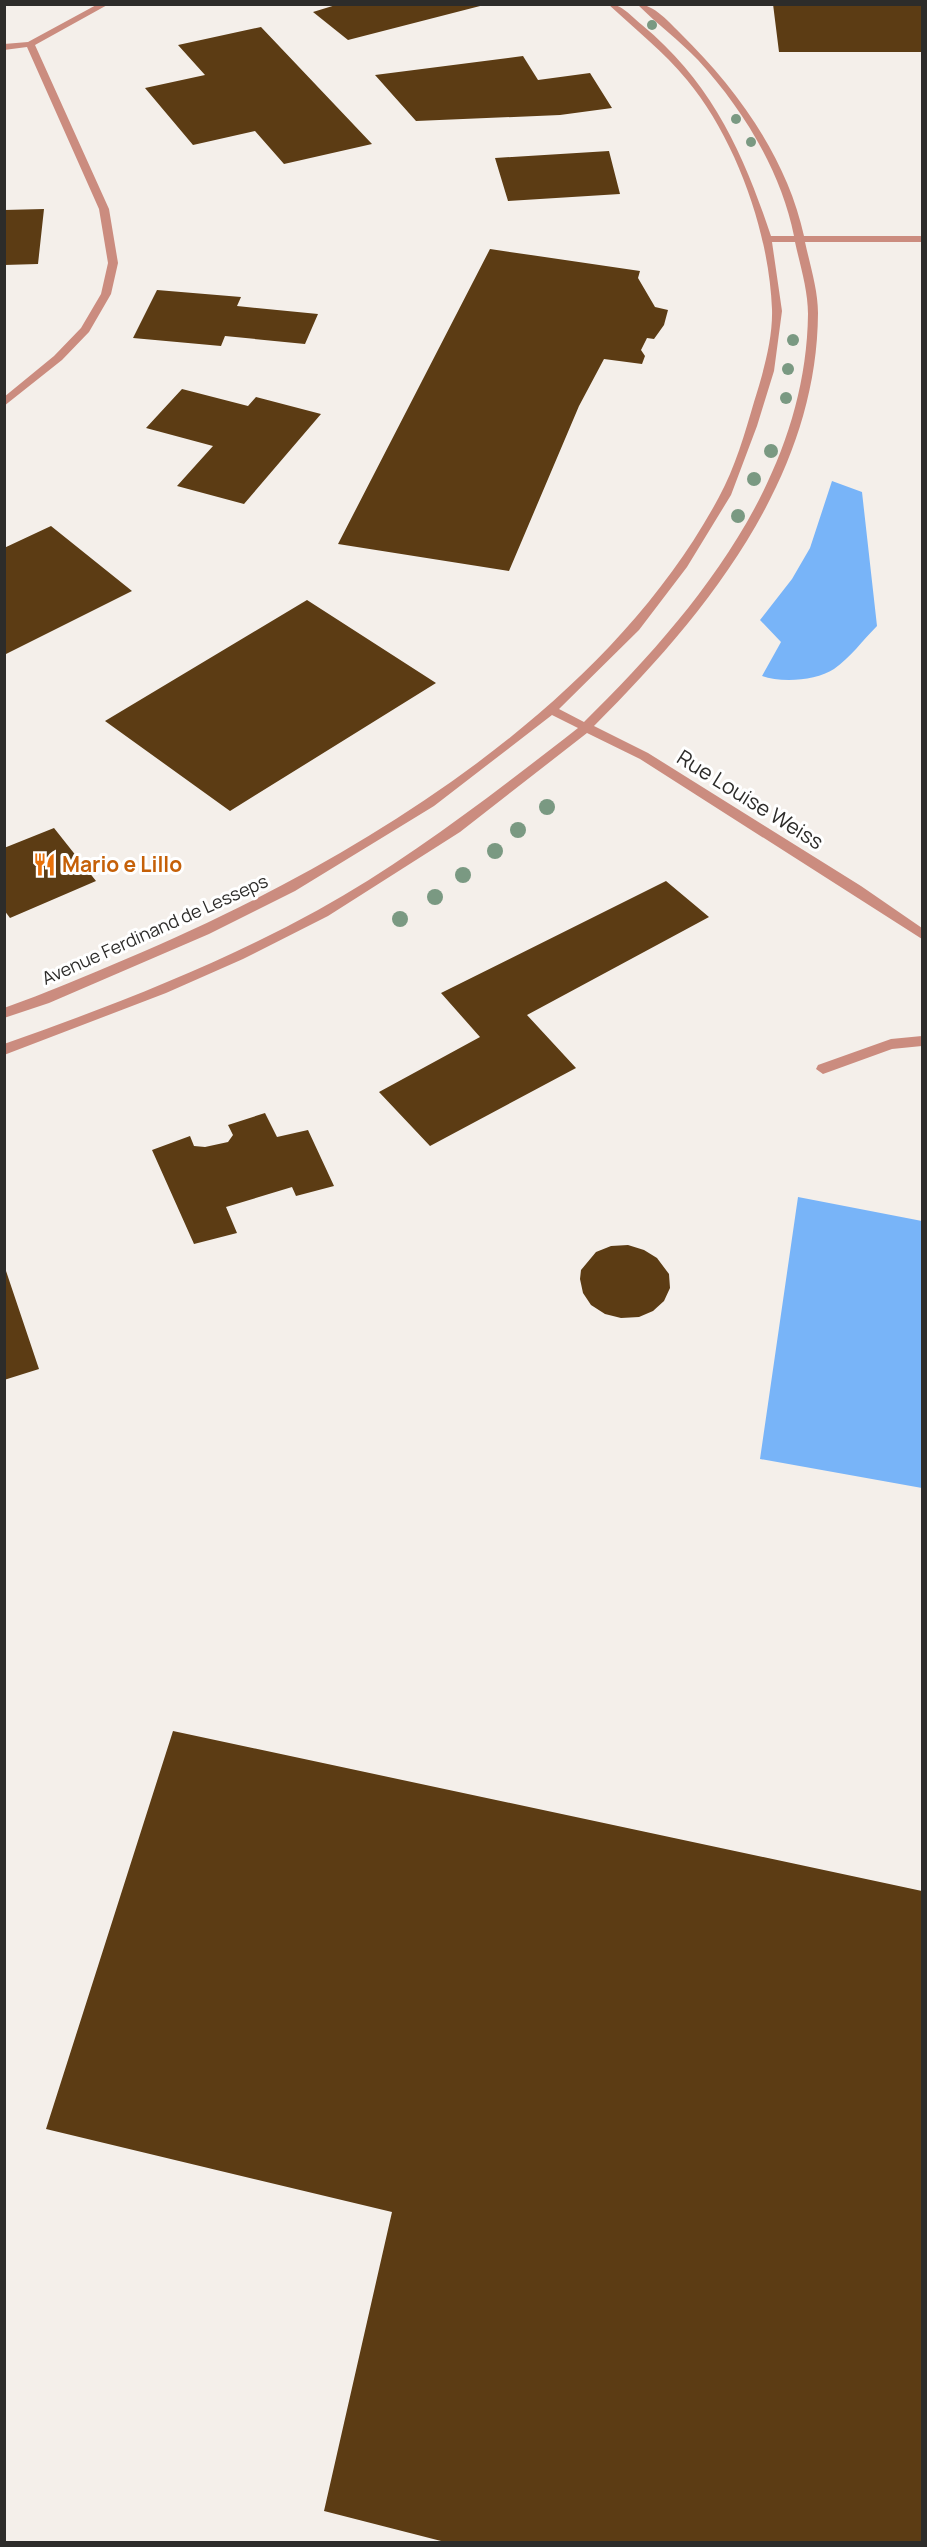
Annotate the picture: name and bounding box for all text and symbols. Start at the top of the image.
street label: Rue Louise Weiss [672,743,829,855]
place label: Mario e Lillo [62,850,182,878]
restaurant icon: Mario e Lillo [31,852,57,878]
street label: Avenue Ferdinand de Lesseps [38,868,271,990]

